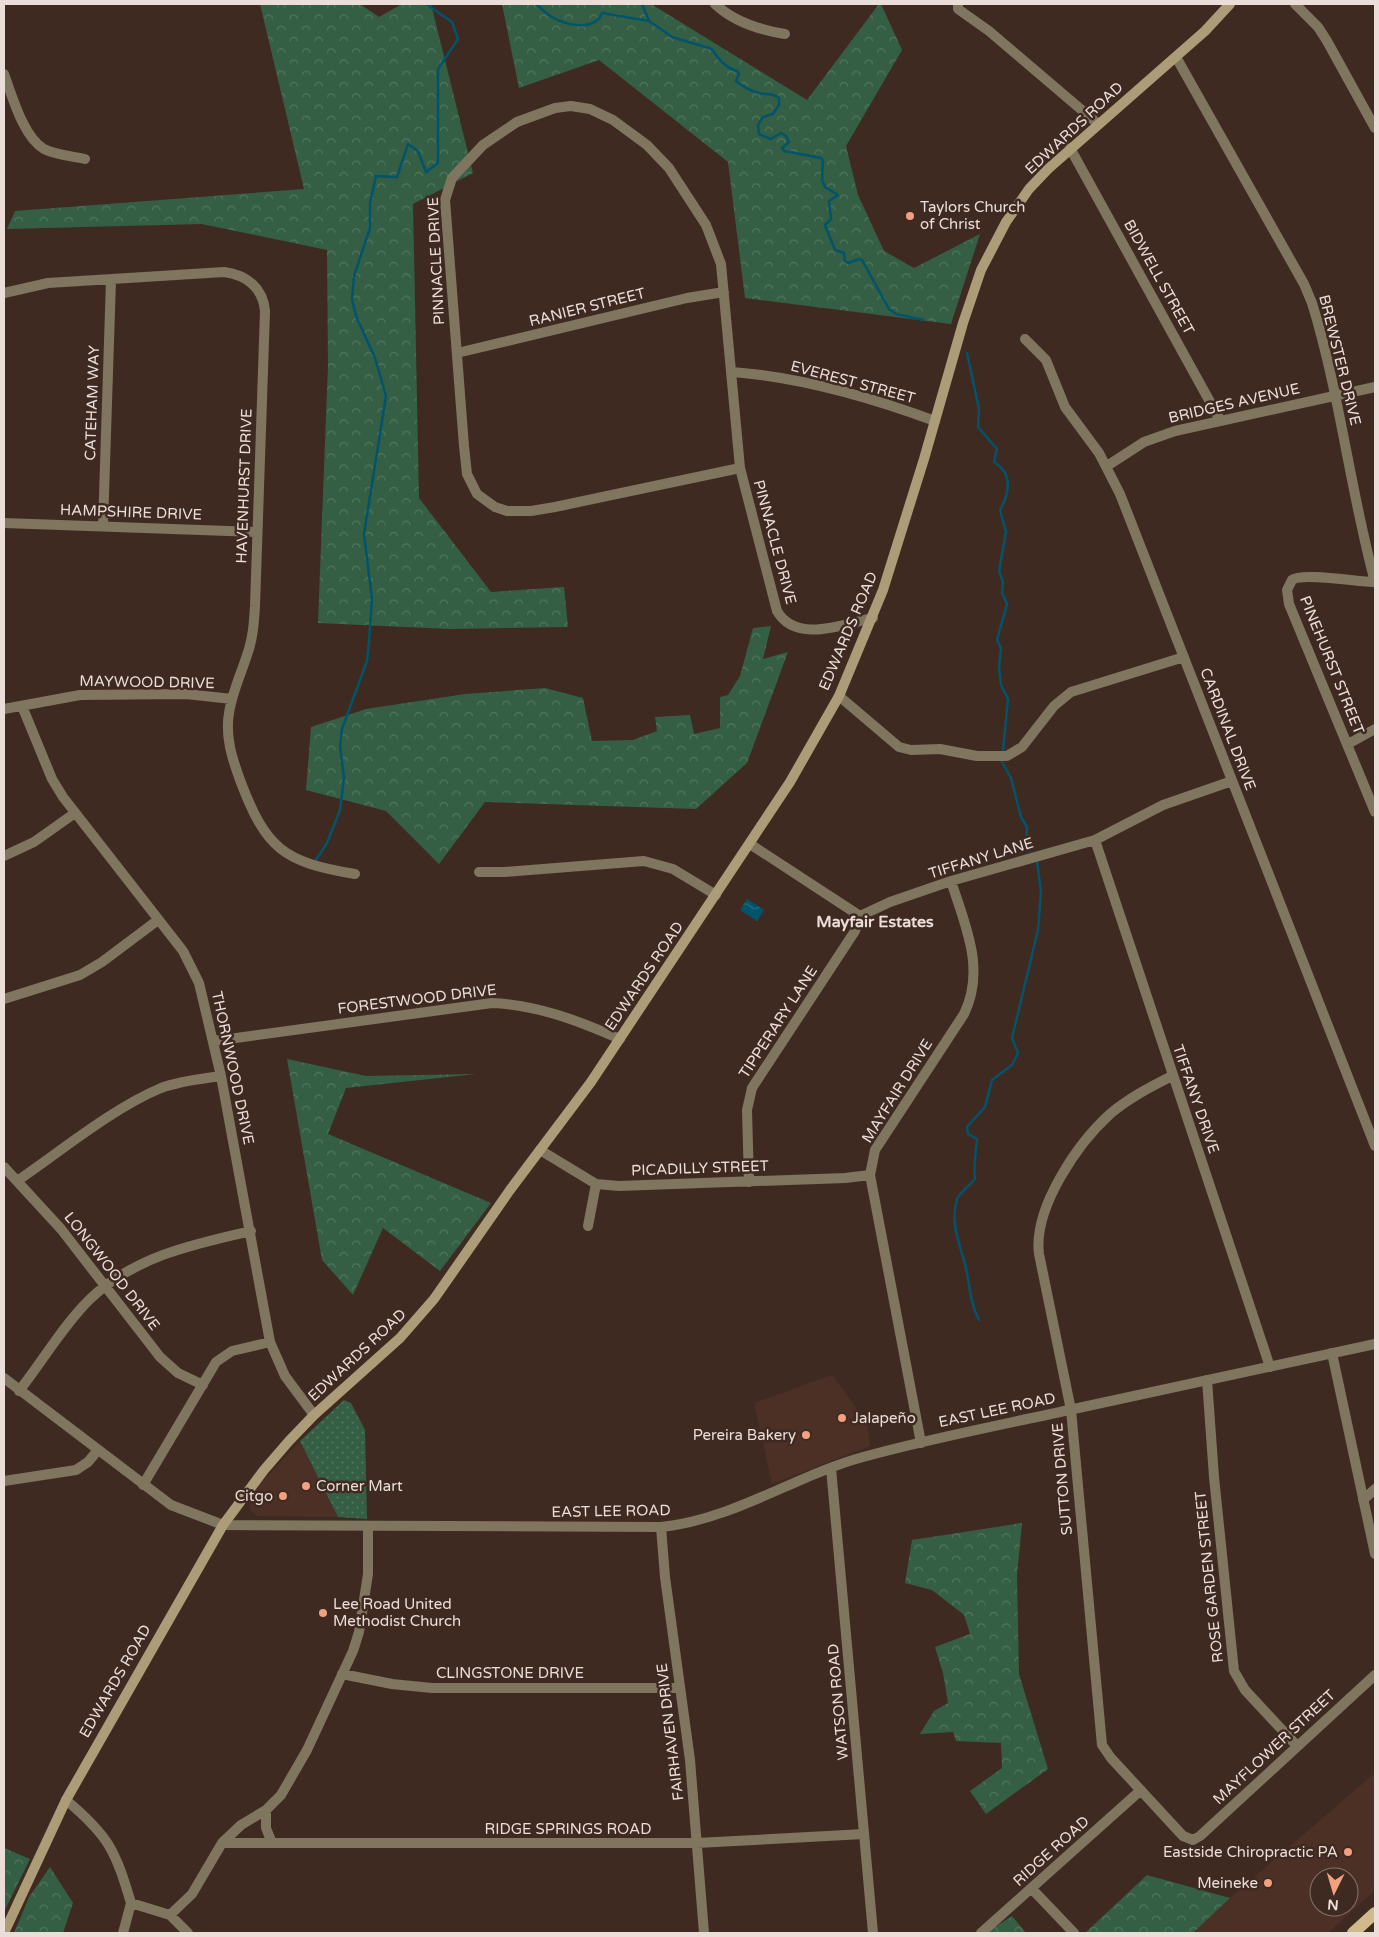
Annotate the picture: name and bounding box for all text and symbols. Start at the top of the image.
street label: EDWARDS ROAD [1021,78,1127,178]
street label: PINNACLE DRIVE [424,197,448,325]
place label: Taylors Church of Christ [920,198,1025,233]
marker: Taylors Church of Christ [904,210,916,222]
street label: BIDWELL STREET [1120,216,1198,338]
street label: RANIER STREET [527,284,647,330]
street label: BREWSTER DRIVE [1315,293,1365,427]
street label: CATEHAM WAY [81,345,103,461]
street label: EVEREST STREET [789,357,917,407]
street label: BRIDGES AVENUE [1167,379,1301,427]
street label: HAVENHURST DRIVE [232,408,256,564]
street label: PINNACLE DRIVE [750,478,800,606]
street label: HAMPSHIRE DRIVE [60,501,202,523]
street label: EDWARDS ROAD [815,569,881,693]
street label: PINEHURST STREET [1296,593,1368,737]
street label: CARDINAL DRIVE [1196,665,1260,793]
street label: MAYWOOD DRIVE [79,672,215,692]
street label: TIFFANY LANE [926,833,1036,883]
district label: Mayfair Estates [816,912,934,932]
street label: EDWARDS ROAD [601,918,687,1034]
street label: TIPPERARY LANE [735,962,821,1082]
street label: FORESTWOOD DRIVE [337,980,497,1018]
street label: THORNWOOD DRIVE [208,990,258,1146]
street label: MAYFAIR DRIVE [858,1036,936,1146]
street label: TIFFANY DRIVE [1169,1042,1223,1156]
street label: PICADILLY STREET [631,1157,769,1179]
street label: LONGWOOD DRIVE [60,1208,164,1334]
street label: EDWARDS ROAD [304,1305,410,1405]
street label: EAST LEE ROAD [937,1389,1057,1431]
place label: Jalapeño [852,1409,916,1427]
marker: Jalapeño [836,1412,848,1424]
street label: SUTTON DRIVE [1048,1422,1076,1536]
place label: Pereira Bakery [693,1426,796,1444]
marker: Pereira Bakery [800,1429,812,1441]
place label: Corner Mart [316,1477,403,1495]
marker: Corner Mart [300,1480,312,1492]
place label: Citgo [235,1487,273,1505]
marker: Citgo [277,1490,289,1502]
street label: ROSE GARDEN STREET [1191,1490,1227,1664]
street label: EAST LEE ROAD [551,1501,671,1521]
place label: Lee Road United Methodist Church [333,1595,461,1630]
marker: Lee Road United Methodist Church [317,1607,329,1619]
street label: EDWARDS ROAD [75,1621,155,1741]
street label: WATSON ROAD [824,1643,852,1761]
street label: FAIRHAVEN DRIVE [653,1662,687,1802]
street label: CLINGSTONE DRIVE [436,1664,584,1682]
street label: MAYFLOWER STREET [1209,1686,1339,1808]
street label: RIDGE ROAD [1009,1812,1093,1890]
street label: RIDGE SPRINGS ROAD [485,1820,651,1838]
place label: Eastside Chiropractic PA [1163,1843,1338,1861]
marker: Eastside Chiropractic PA [1342,1846,1354,1858]
north arrow [1309,1867,1359,1917]
place label: Meineke [1197,1874,1258,1892]
marker: Meineke [1262,1877,1274,1889]
text: N [1327,1895,1339,1913]

